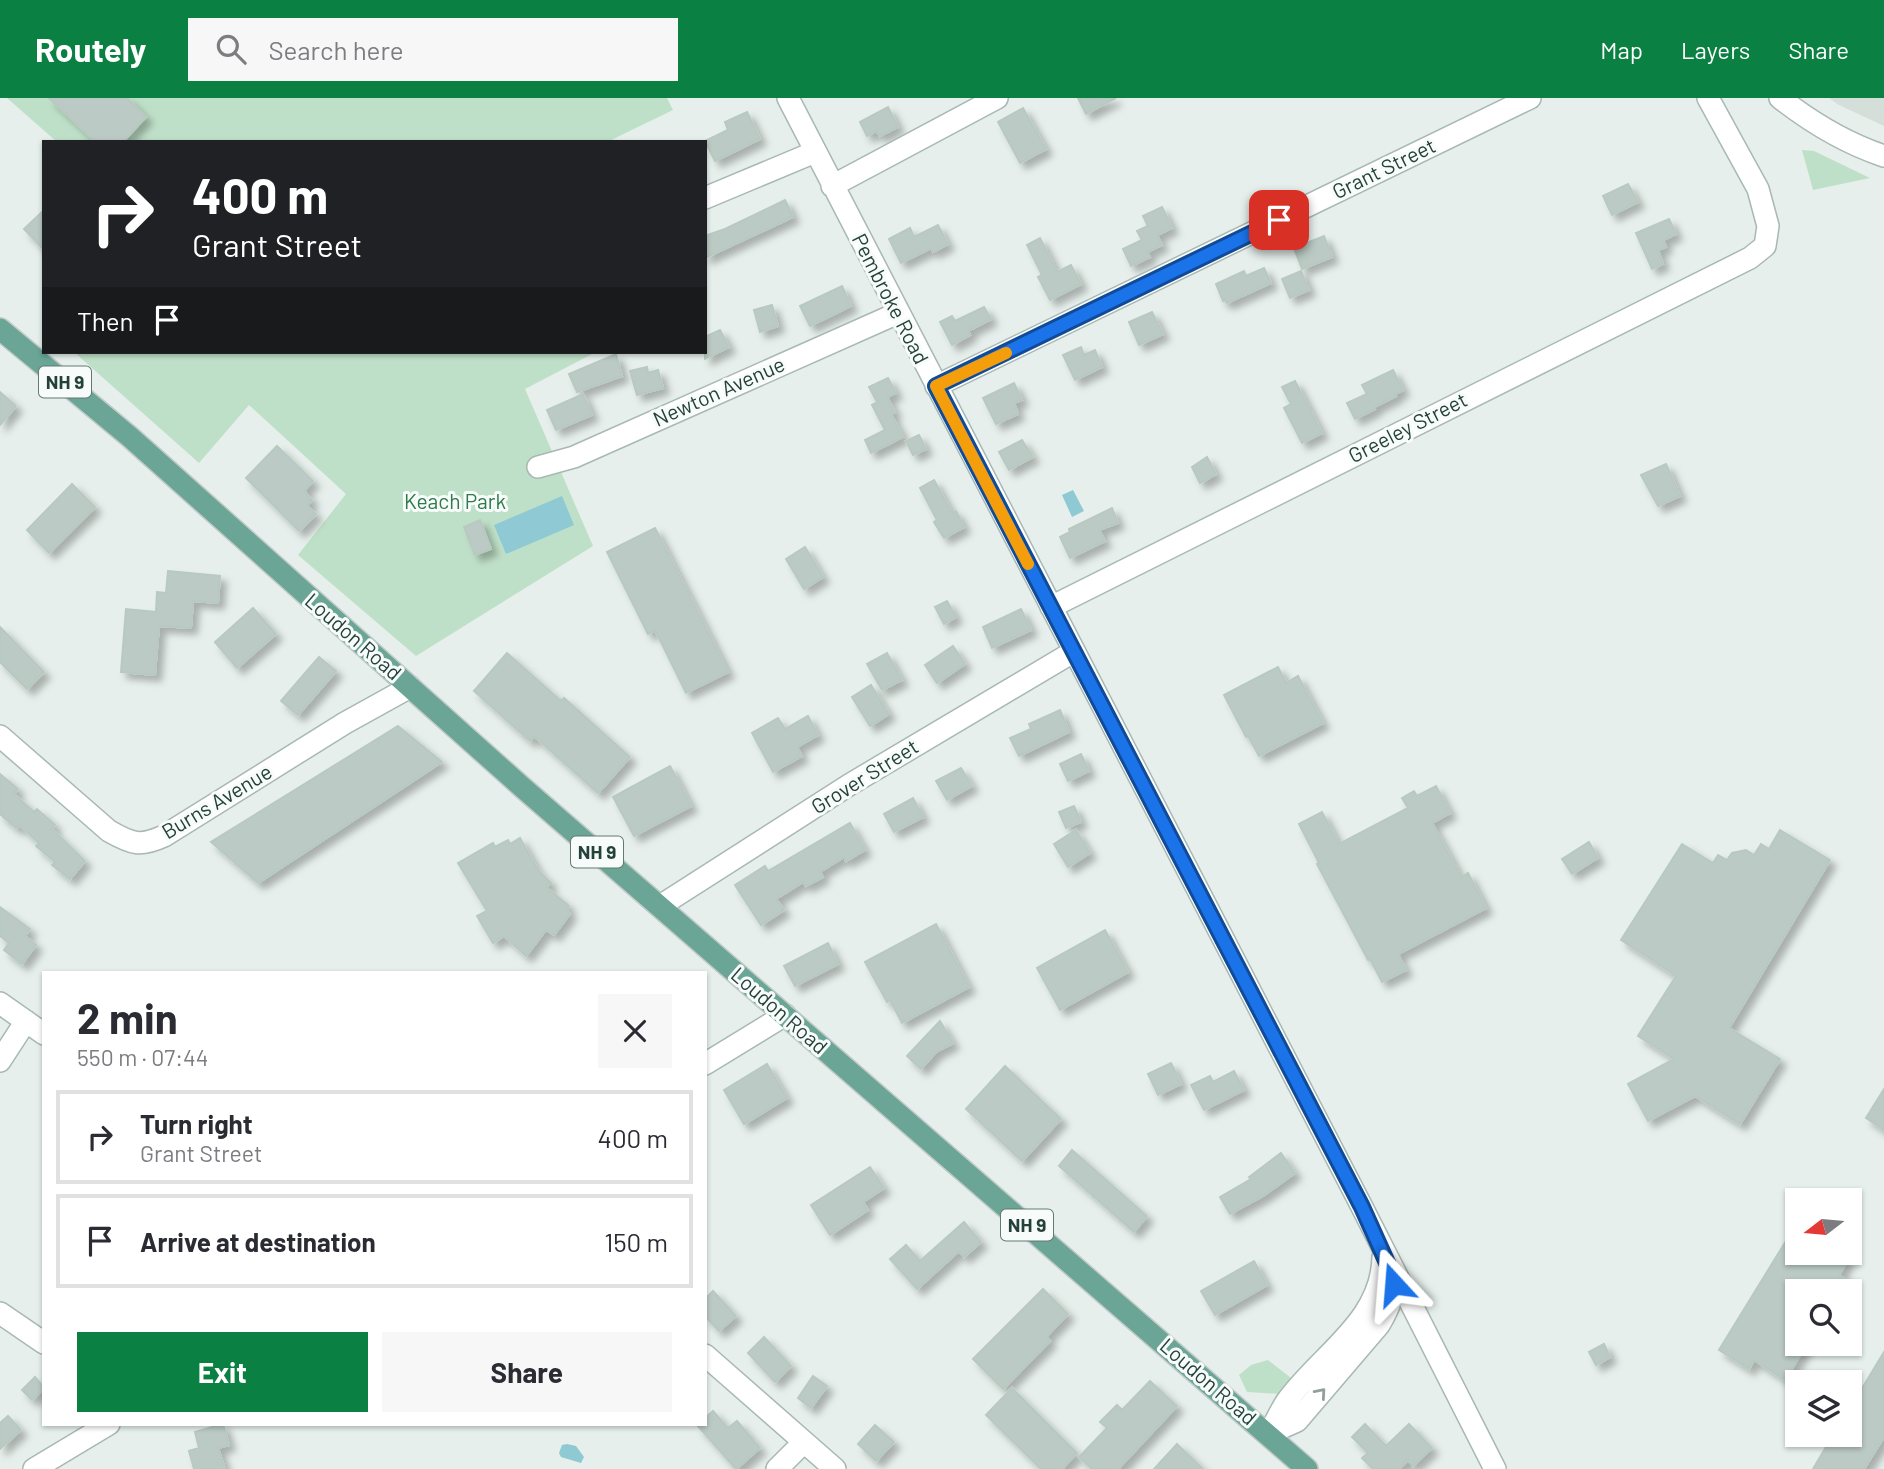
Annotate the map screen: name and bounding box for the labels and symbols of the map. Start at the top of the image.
street label: Grant Street [1328,132,1439,203]
pin [1249,190,1309,250]
street label: Pembroke Road [848,229,935,368]
street label: Newton Avenue [649,350,788,431]
road number: NH 9 [39,366,91,398]
street label: Greeley Street [1344,386,1471,467]
park label: Keach Park [404,488,506,513]
street label: Loudon Road [301,587,407,685]
street label: Grover Street [806,733,922,819]
street label: Burns Avenue [157,758,276,843]
road number: NH 9 [571,836,623,867]
street label: Loudon Road [727,961,833,1059]
north arrow [1785,1188,1862,1265]
road number: NH 9 [1001,1210,1053,1240]
position arrow [1357,1247,1431,1321]
street label: Loudon Road [1156,1332,1262,1430]
one-way arrow [1313,1388,1325,1401]

